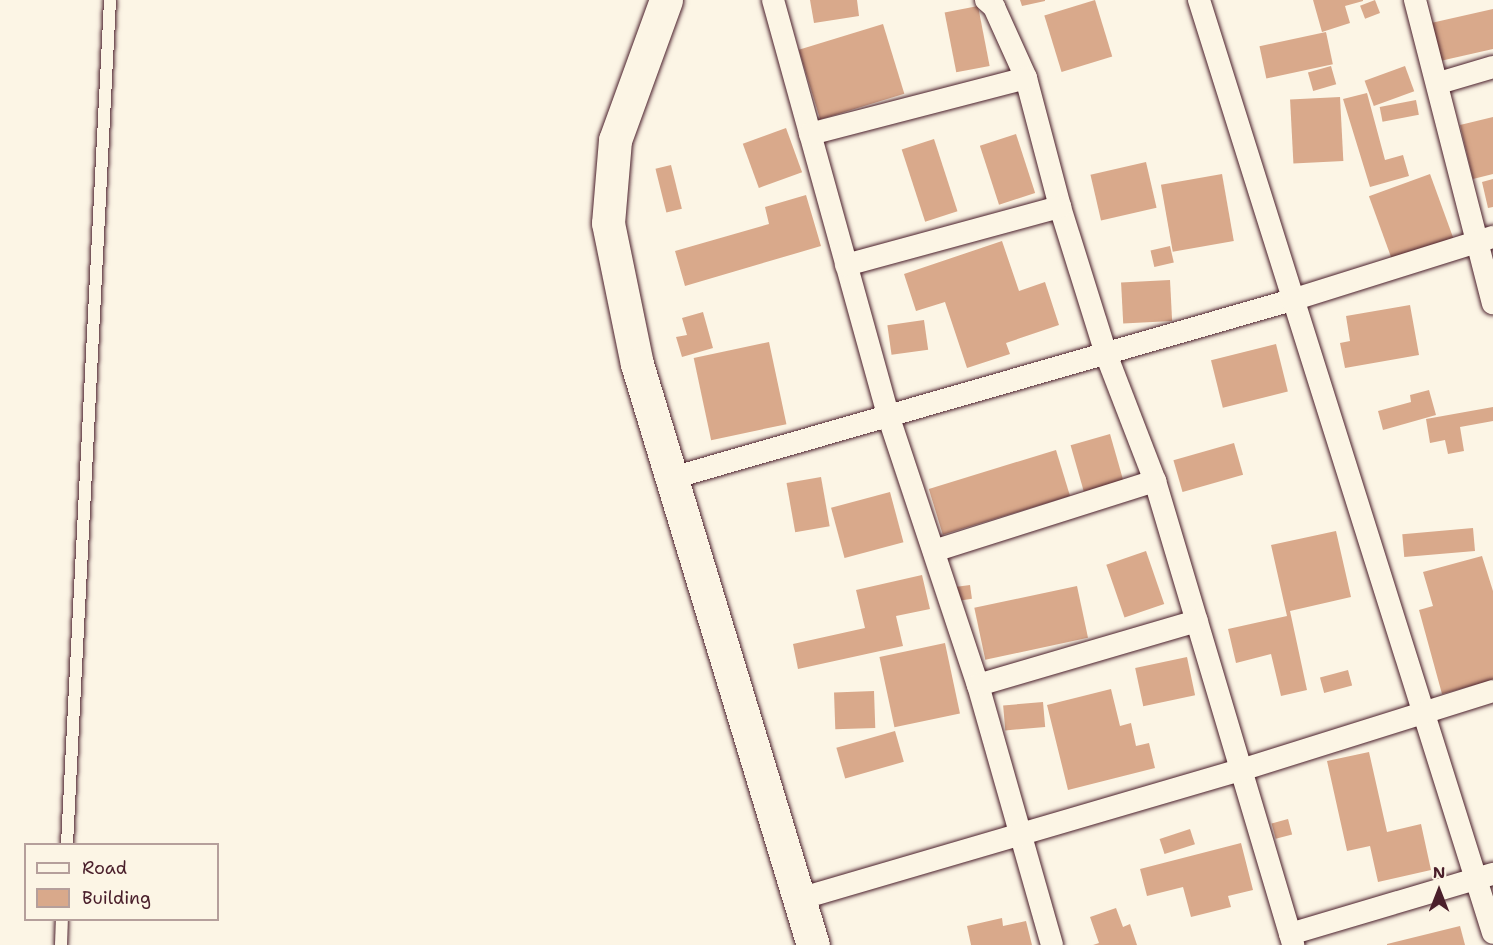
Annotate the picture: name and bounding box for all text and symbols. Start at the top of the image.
legend [24,843,219,921]
text: Road [82,856,127,880]
north arrow [1409,861,1469,921]
text: N [1433,862,1445,883]
text: Building [82,886,151,910]

